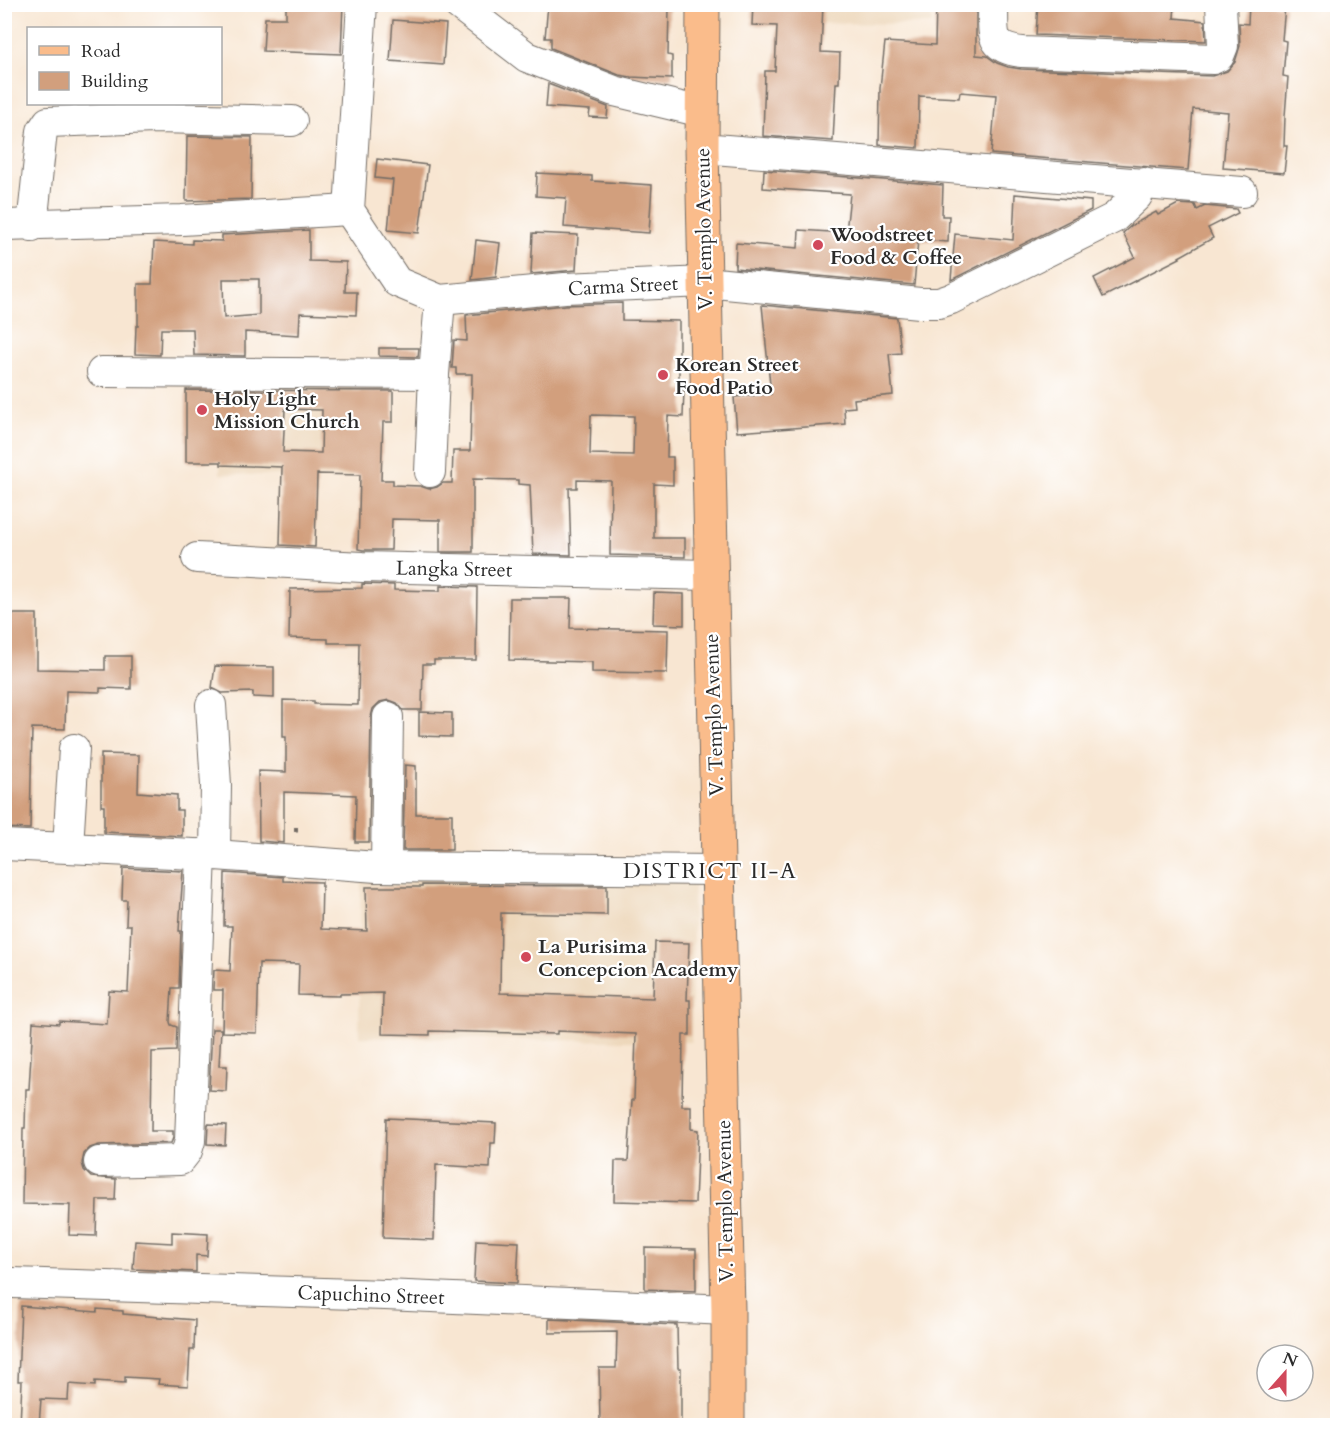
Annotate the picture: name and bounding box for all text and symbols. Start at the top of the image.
legend [27,27,222,105]
text: Road [81,39,121,64]
text: Building [81,69,149,94]
street label: V. Templo Avenue [689,147,719,311]
place label: Woodstreet Food & Coffee [829,221,962,271]
marker: Woodstreet Food & Coffee [811,238,825,252]
street label: Carma Street [567,270,679,302]
place label: Korean Street Food Patio [675,351,799,401]
marker: Korean Street Food Patio [656,368,670,382]
place label: Holy Light Mission Church [214,385,360,435]
marker: Holy Light Mission Church [195,403,209,417]
street label: Langka Street [396,554,513,584]
street label: V. Templo Avenue [698,633,730,797]
district label: DISTRICT II-A [623,856,797,886]
place label: La Purisima Concepcion Academy [538,933,739,983]
marker: La Purisima Concepcion Academy [519,950,533,964]
street label: V. Templo Avenue [710,1119,740,1283]
street label: Capuchino Street [297,1279,446,1311]
north arrow [1255,1343,1315,1403]
text: N [1280,1347,1301,1373]

